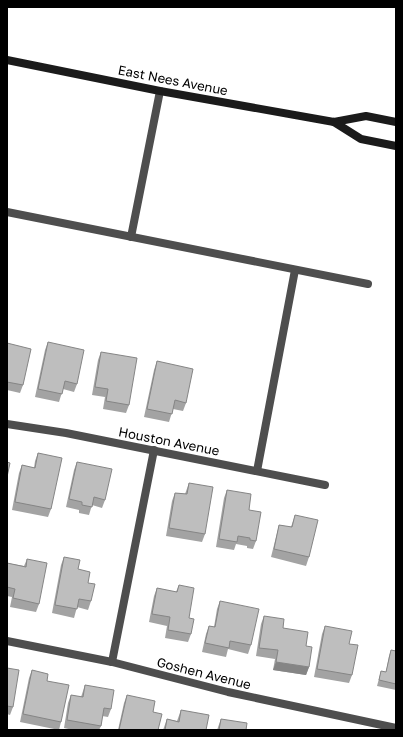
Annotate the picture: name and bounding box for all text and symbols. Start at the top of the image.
street label: East Nees Avenue [117,62,229,98]
street label: Houston Avenue [117,423,221,459]
street label: Goshen Avenue [155,654,253,692]

